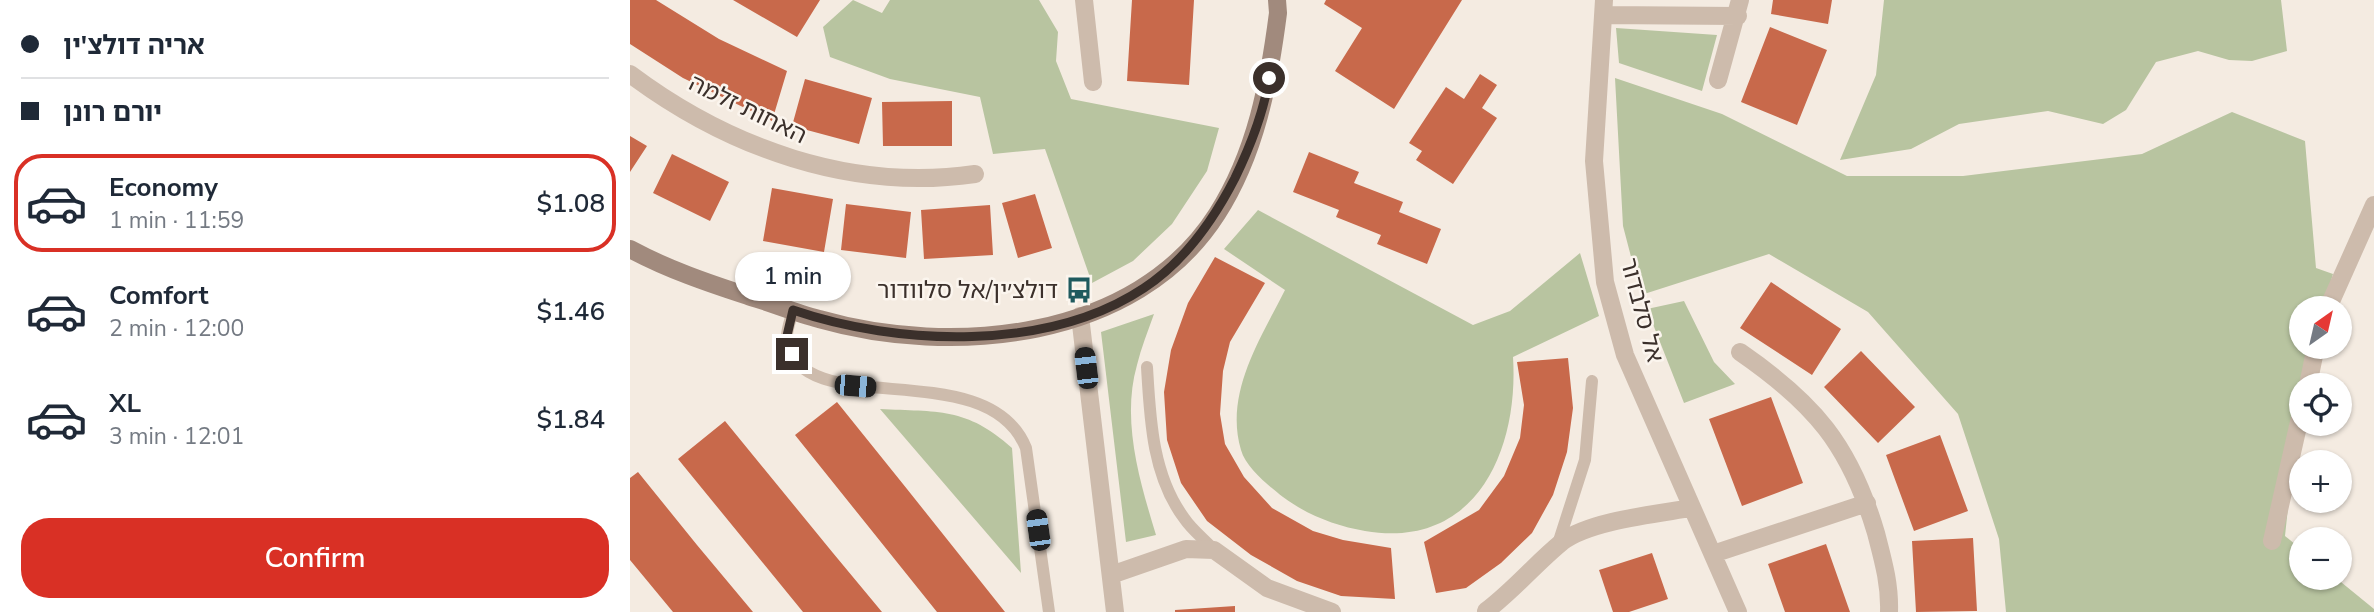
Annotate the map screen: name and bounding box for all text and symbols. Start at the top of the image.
text: אריה דולצ'ין [63,28,205,63]
route start [1253,62,1285,94]
street label: האחות זלמה [684,67,812,151]
text: יורם רונן [63,95,162,130]
text: Economy [109,170,218,205]
icon: car [25,172,88,235]
text: $1.08 [536,186,605,221]
text: 1 min · 11:59 [109,205,244,236]
callout: 1 min [734,252,850,302]
street label: אל סלבדור [1613,254,1671,366]
text: 1 min [764,261,822,292]
place label: דולצ׳ין/אל סלוודור [877,274,1058,306]
bus stop icon: דולצ׳ין/אל סלוודור [1064,275,1094,305]
text: Comfort [109,278,209,313]
icon: car [25,280,88,343]
text: $1.46 [536,294,605,329]
north arrow [2289,296,2352,359]
map controls [2289,296,2352,590]
text: 2 min · 12:00 [109,313,244,344]
route end [776,338,808,370]
car [1074,346,1099,390]
button: locate [2289,373,2352,436]
car [834,374,877,398]
text: XL [109,386,141,421]
icon: car [25,388,88,451]
text: $1.84 [536,402,605,437]
text: 3 min · 12:01 [109,421,244,452]
button: + [2289,450,2352,513]
car [1025,508,1052,552]
button: Confirm [21,518,609,598]
button: − [2289,527,2352,590]

